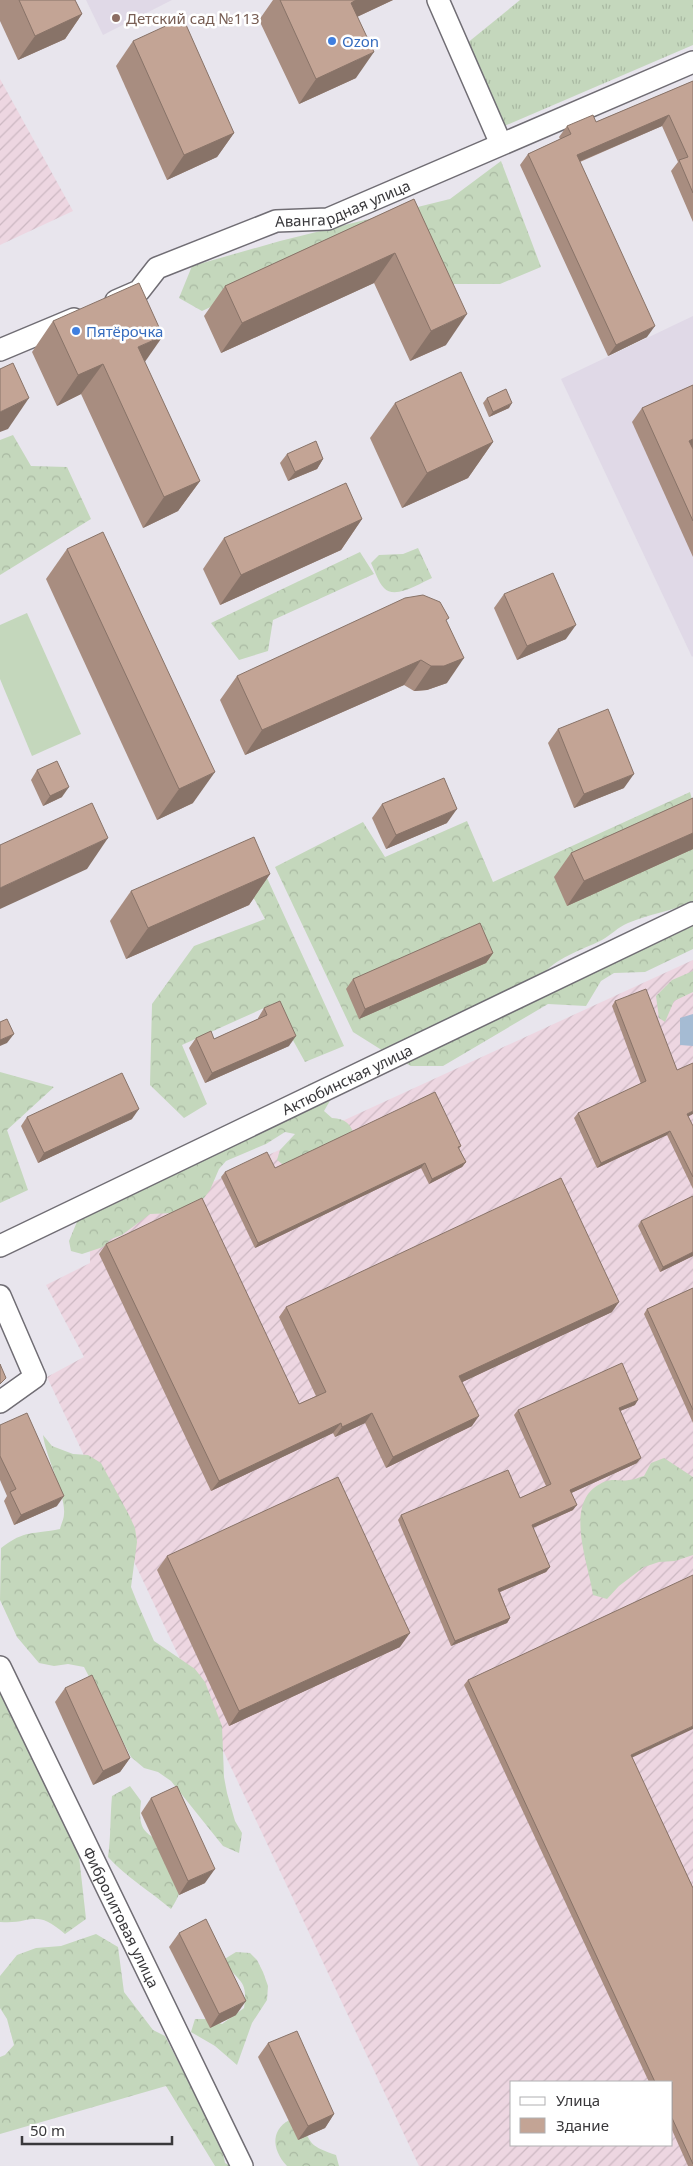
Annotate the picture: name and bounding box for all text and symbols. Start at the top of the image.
place label: Детский сад №113 [126,8,260,28]
marker: Детский сад №113 [110,12,122,24]
place label: Ozon [342,31,379,51]
marker: Ozon [326,35,338,47]
street label: Авангардная улица [275,175,413,231]
place label: Пятёрочка [86,321,163,341]
marker: Пятёрочка [70,325,82,337]
street label: Актюбинская улица [278,1039,416,1119]
street label: Фибролитовая улица [79,1843,164,1991]
legend [510,2081,673,2146]
text: Улица [556,2090,600,2110]
scale bar [22,2114,172,2146]
text: Здание [556,2115,609,2135]
text: 50 m [30,2120,65,2140]

